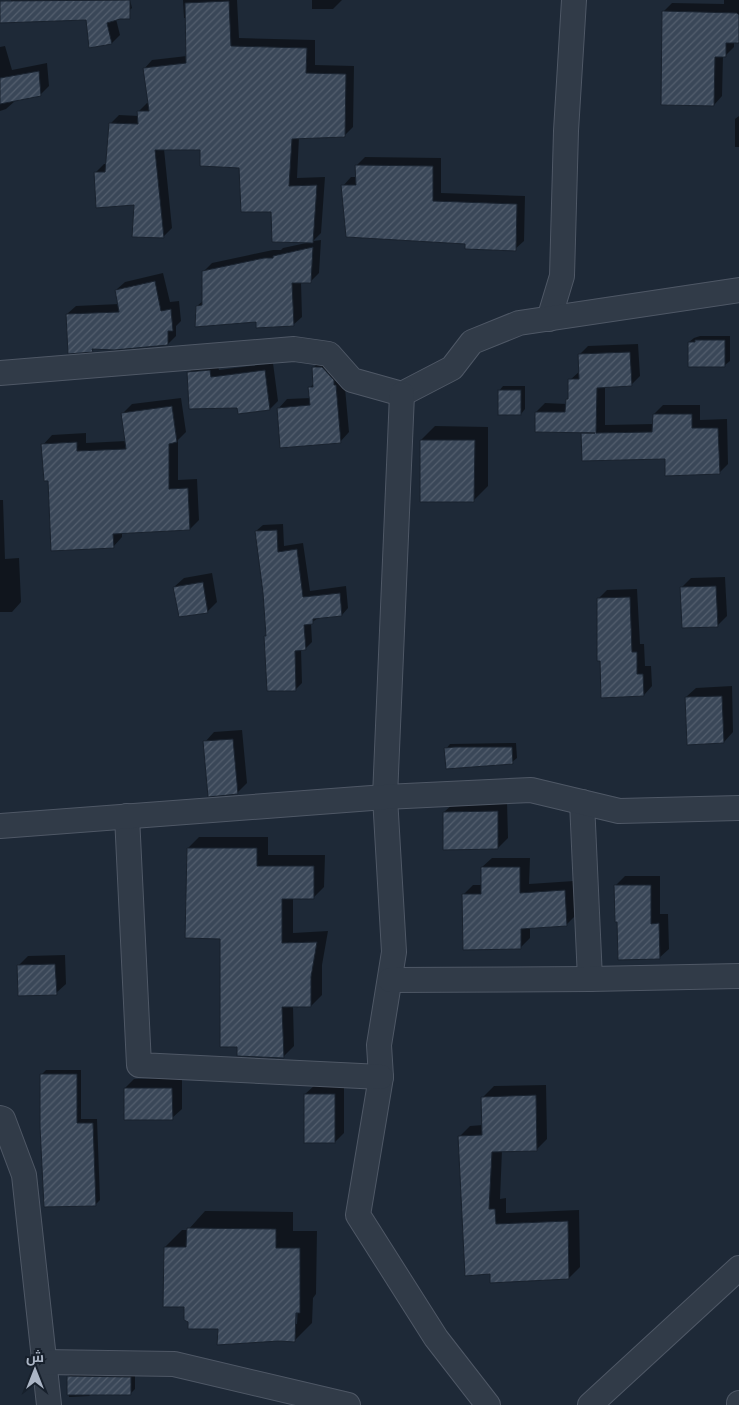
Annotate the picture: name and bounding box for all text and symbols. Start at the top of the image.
north arrow [10,1345,60,1395]
text: ش [26,1348,44,1366]

